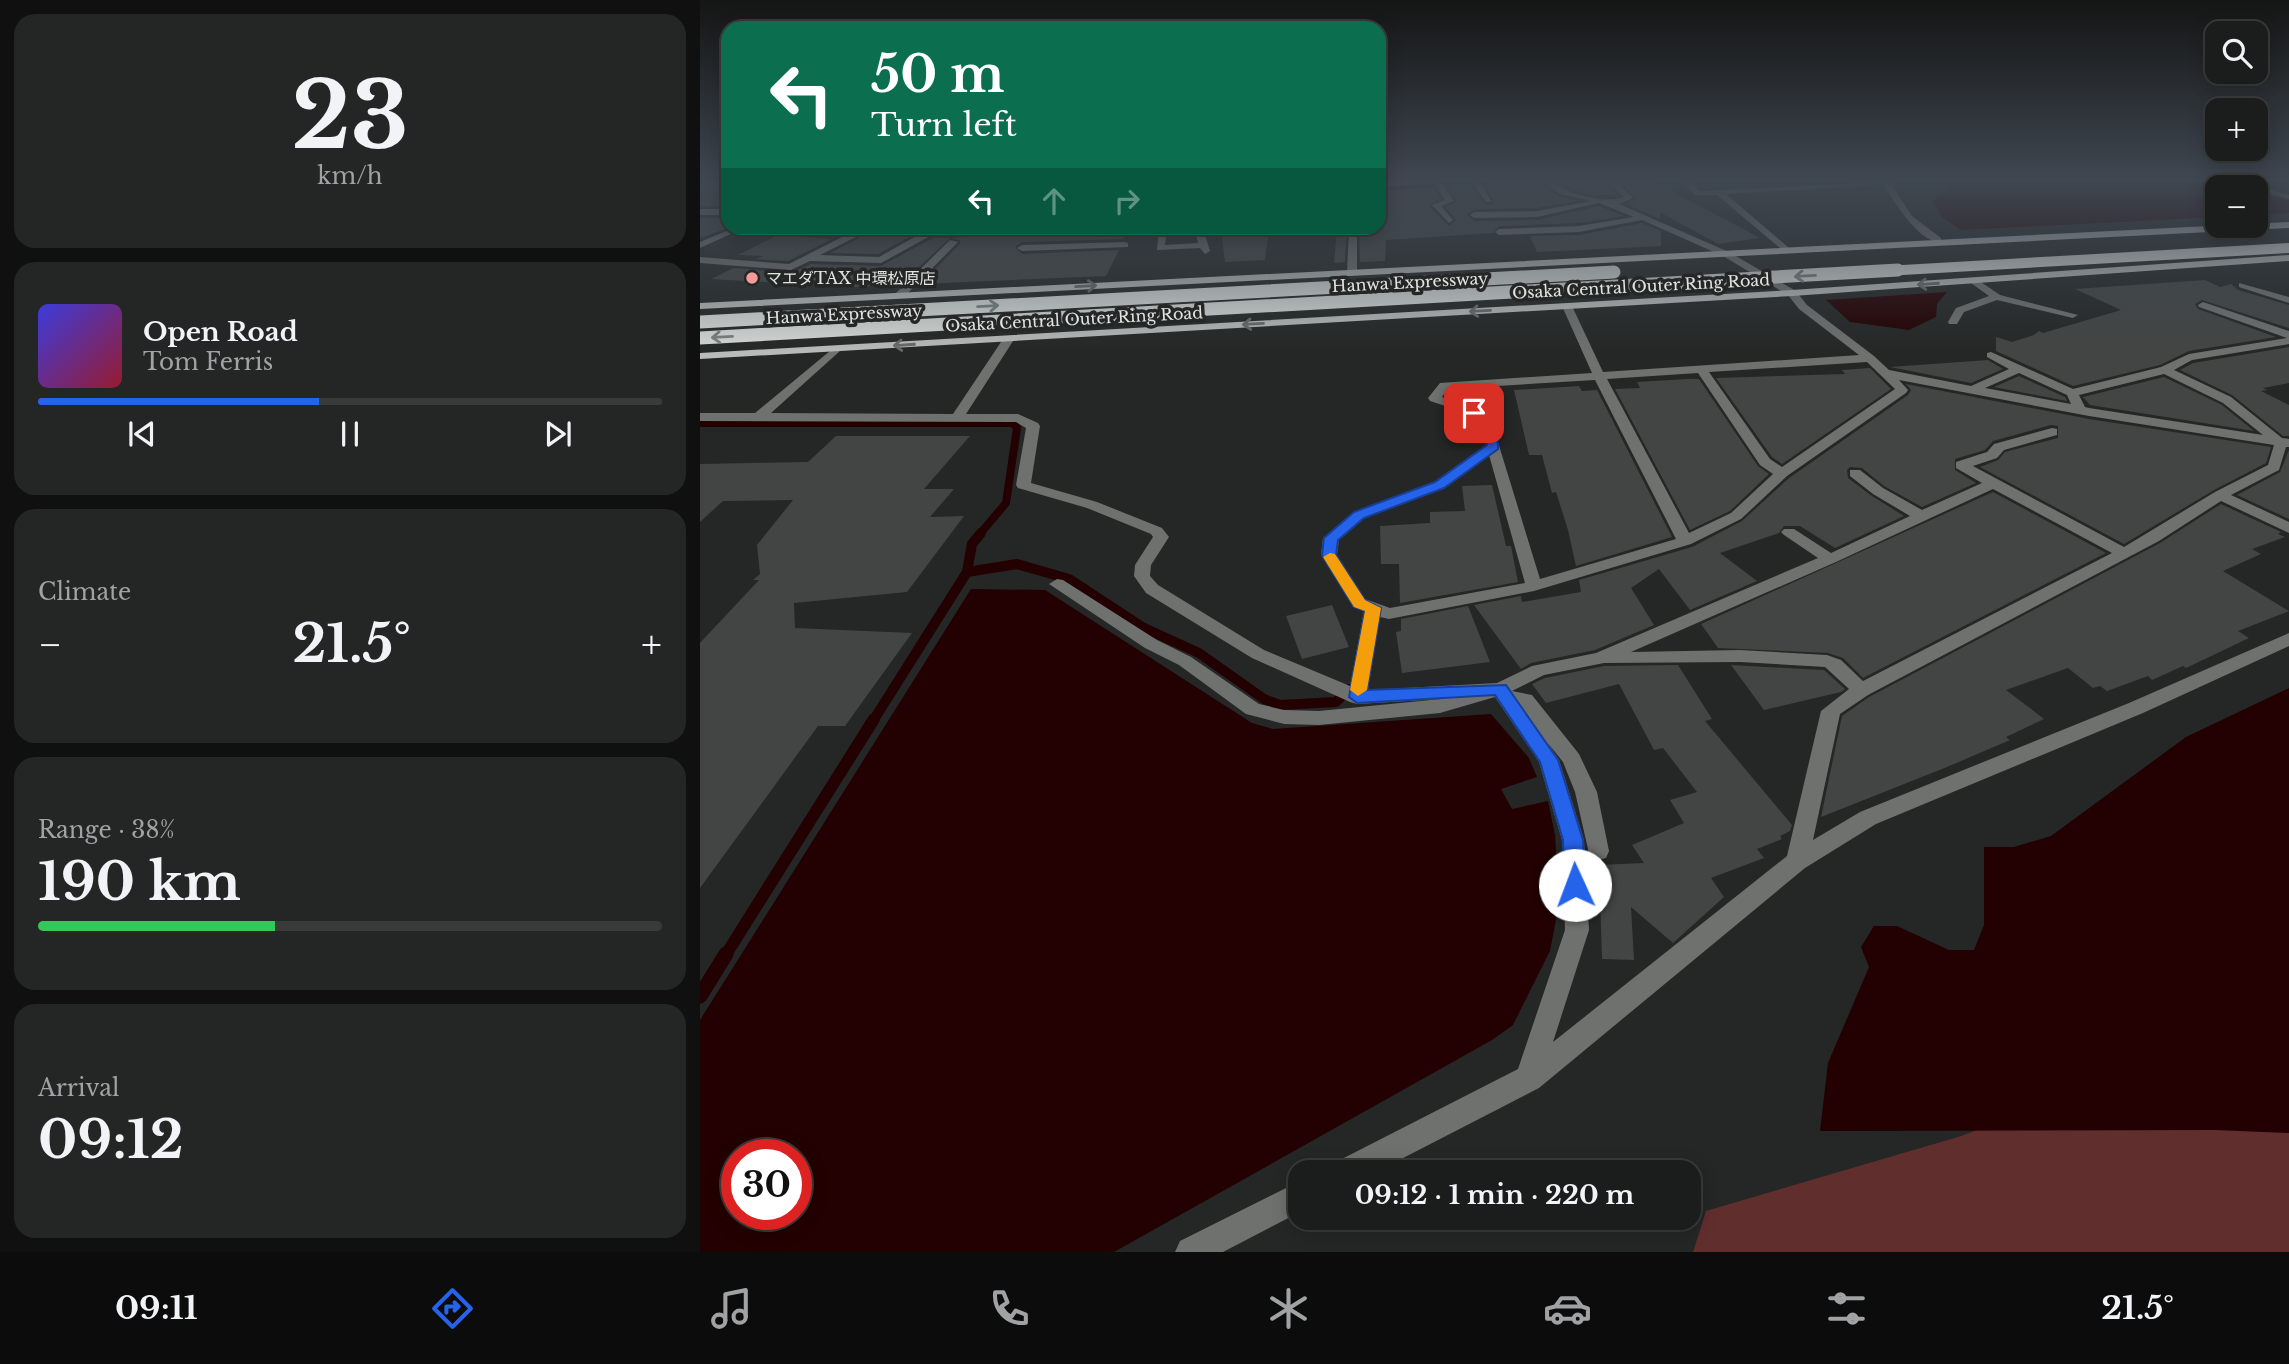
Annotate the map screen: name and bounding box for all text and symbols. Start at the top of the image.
map controls [2205,21,2268,238]
button: search [2205,21,2268,84]
text: 50 m [871,44,1004,105]
icon: left [756,49,847,140]
text: 23 [291,60,409,173]
button: + [2205,98,2268,161]
text: Turn left [871,105,1017,145]
text: km/h [317,162,383,190]
button: − [2205,175,2268,238]
icon: left [962,182,1000,220]
icon: ahead [1035,182,1073,220]
icon: right [1108,182,1146,220]
place label: マエダTAX 中環松原店 [766,268,935,288]
street label: Hanwa Expressway [1331,268,1490,296]
street label: Osaka Central Outer Ring Road [1512,269,1771,303]
one-way arrow [1794,269,1817,282]
marker: マエダTAX 中環松原店 [744,270,760,286]
one-way arrow [1916,277,1939,290]
one-way arrow [1074,279,1097,292]
street label: Hanwa Expressway [765,300,924,328]
one-way arrow [977,300,1000,313]
street label: Osaka Central Outer Ring Road [945,302,1204,336]
one-way arrow [1470,305,1492,318]
text: Open Road [143,316,298,348]
one-way arrow [1243,318,1265,331]
one-way arrow [711,331,734,344]
one-way arrow [893,339,916,352]
text: Tom Ferris [143,348,273,376]
pin [1444,383,1504,443]
icon: arrive [1455,394,1493,432]
icon: previous [123,415,161,453]
icon: pause [331,415,369,453]
icon: next [539,415,577,453]
text: Climate [38,578,131,606]
text: 21.5° [292,612,411,676]
text: − [38,621,62,668]
text: + [641,621,662,668]
text: Range · 38% [38,816,175,844]
position arrow [1538,848,1612,922]
text: 190 km [38,850,241,914]
text: Arrival [38,1074,119,1102]
text: 09:12 [38,1108,184,1172]
speed limit sign: 30 [721,1139,812,1230]
text: 09:12 · 1 min · 220 m [1355,1179,1634,1211]
icon: directions [428,1284,477,1333]
icon: music [707,1284,756,1333]
icon: phone [985,1284,1034,1333]
icon: climate [1264,1284,1313,1333]
icon: car [1543,1284,1592,1333]
icon: filters [1822,1284,1871,1333]
text: 09:11 [115,1288,198,1328]
text: 21.5° [2101,1288,2174,1328]

